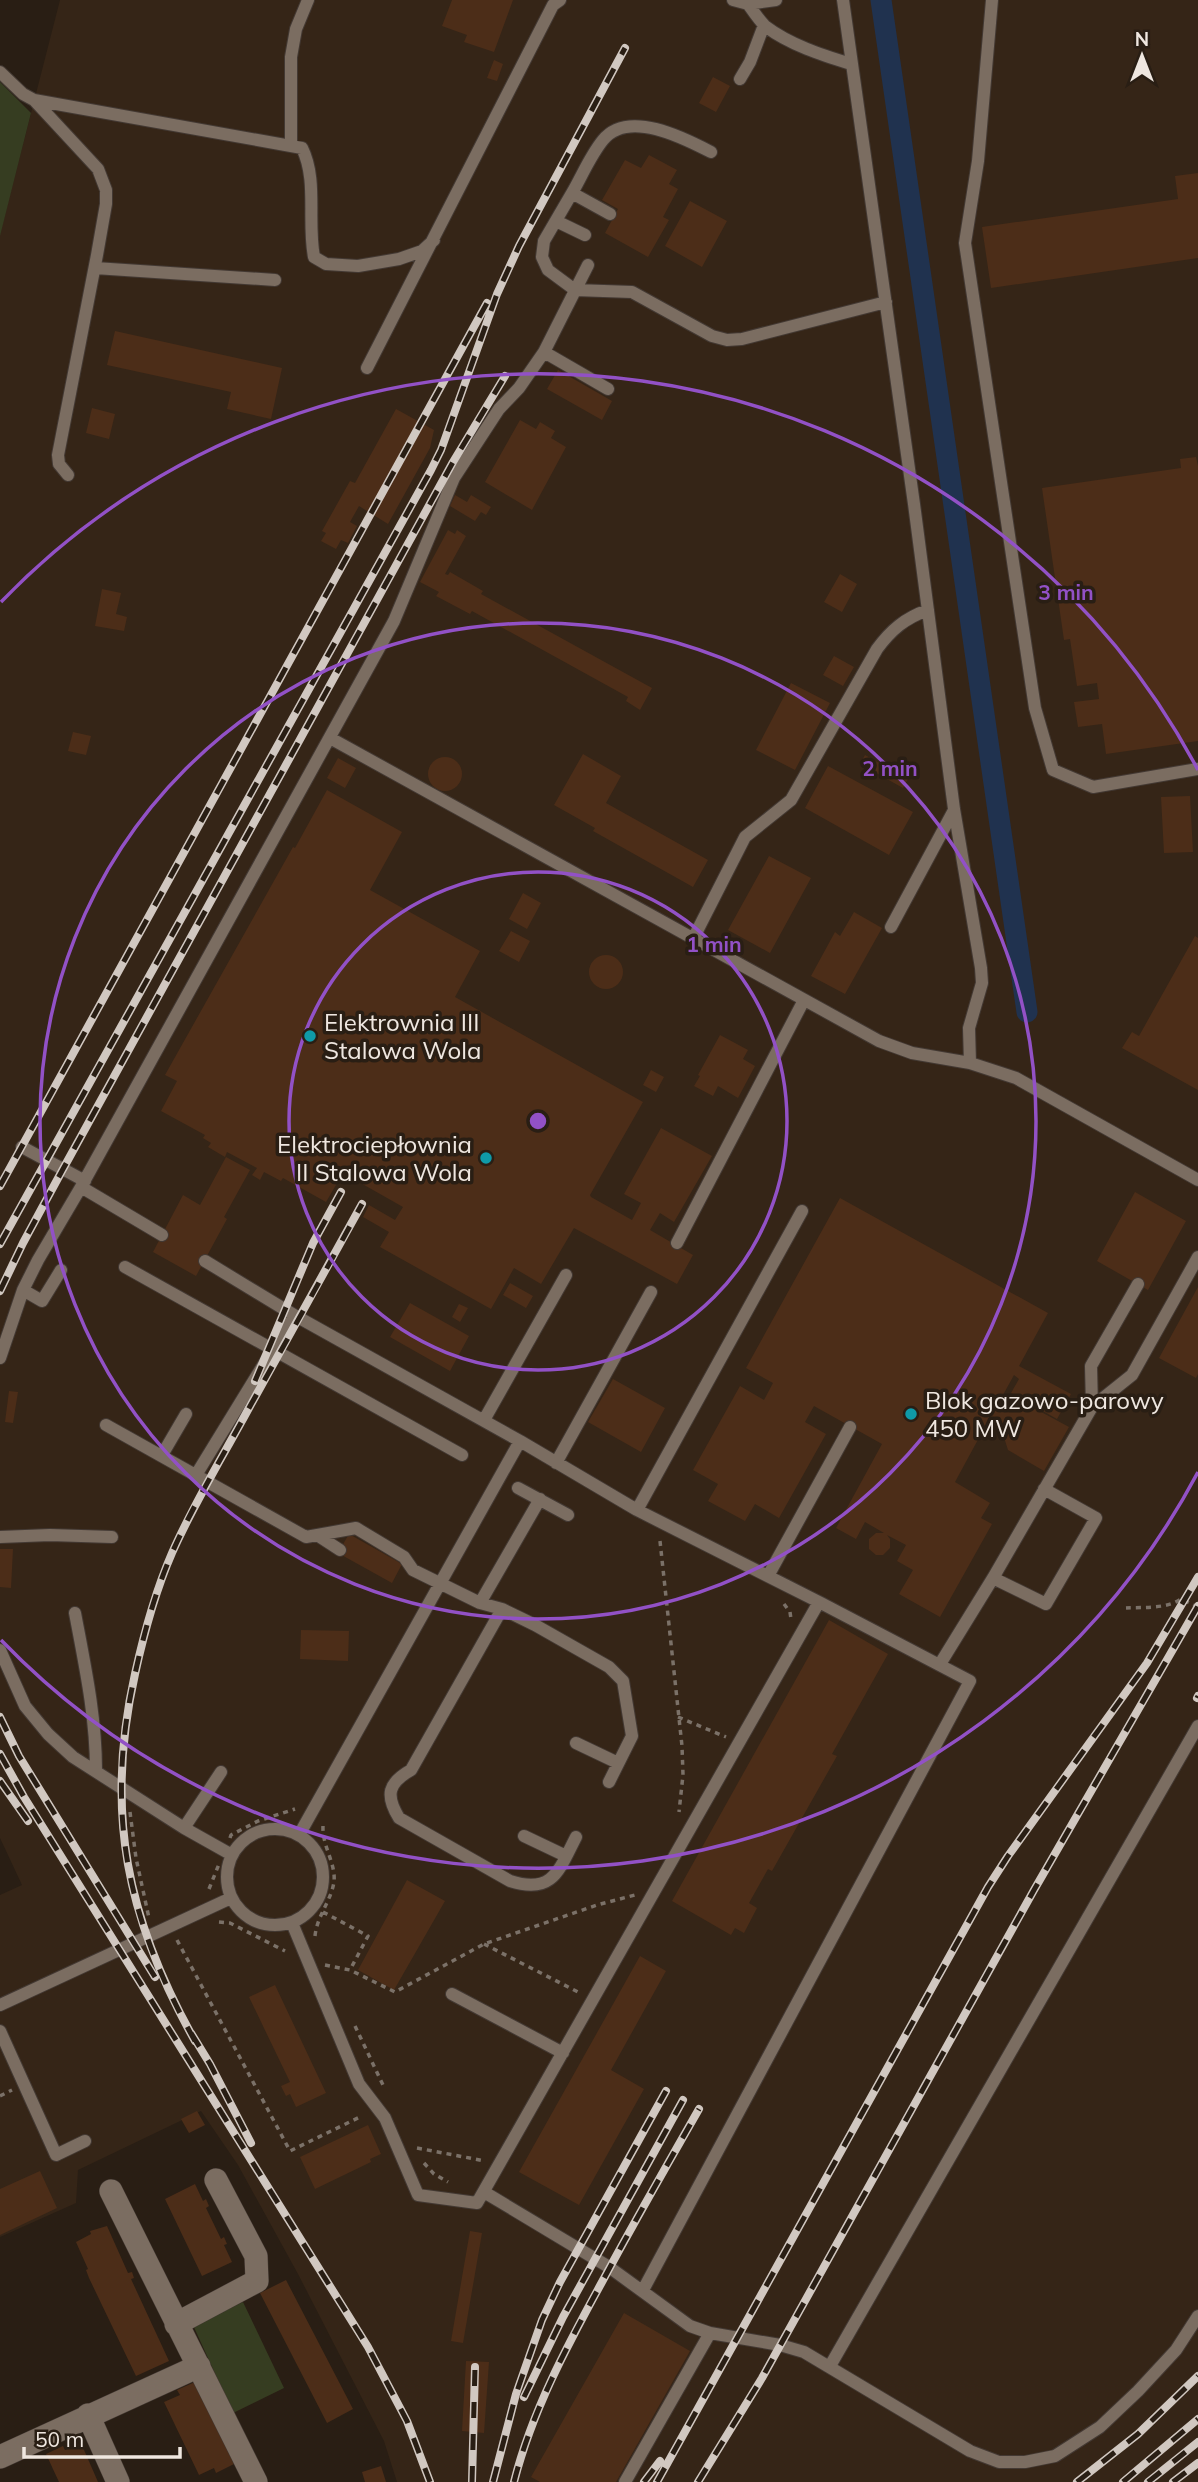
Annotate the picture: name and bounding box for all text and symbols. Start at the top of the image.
north arrow [1107,21,1177,91]
text: N [1135,27,1149,51]
text: 3 min [1038,579,1094,605]
text: 2 min [862,755,918,781]
text: 1 min [686,931,742,957]
place label: Elektrownia III Stalowa Wola [324,1007,481,1065]
marker: Elektrownia III Stalowa Wola [302,1028,318,1044]
centre of rings [526,1109,550,1133]
place label: Elektrociepłownia II Stalowa Wola [277,1129,472,1187]
marker: Elektrociepłownia II Stalowa Wola [478,1150,494,1166]
place label: Blok gazowo-parowy 450 MW [925,1385,1164,1443]
marker: Blok gazowo-parowy 450 MW [903,1406,919,1422]
scale bar [24,2416,180,2460]
text: 50 m [35,2426,84,2452]

